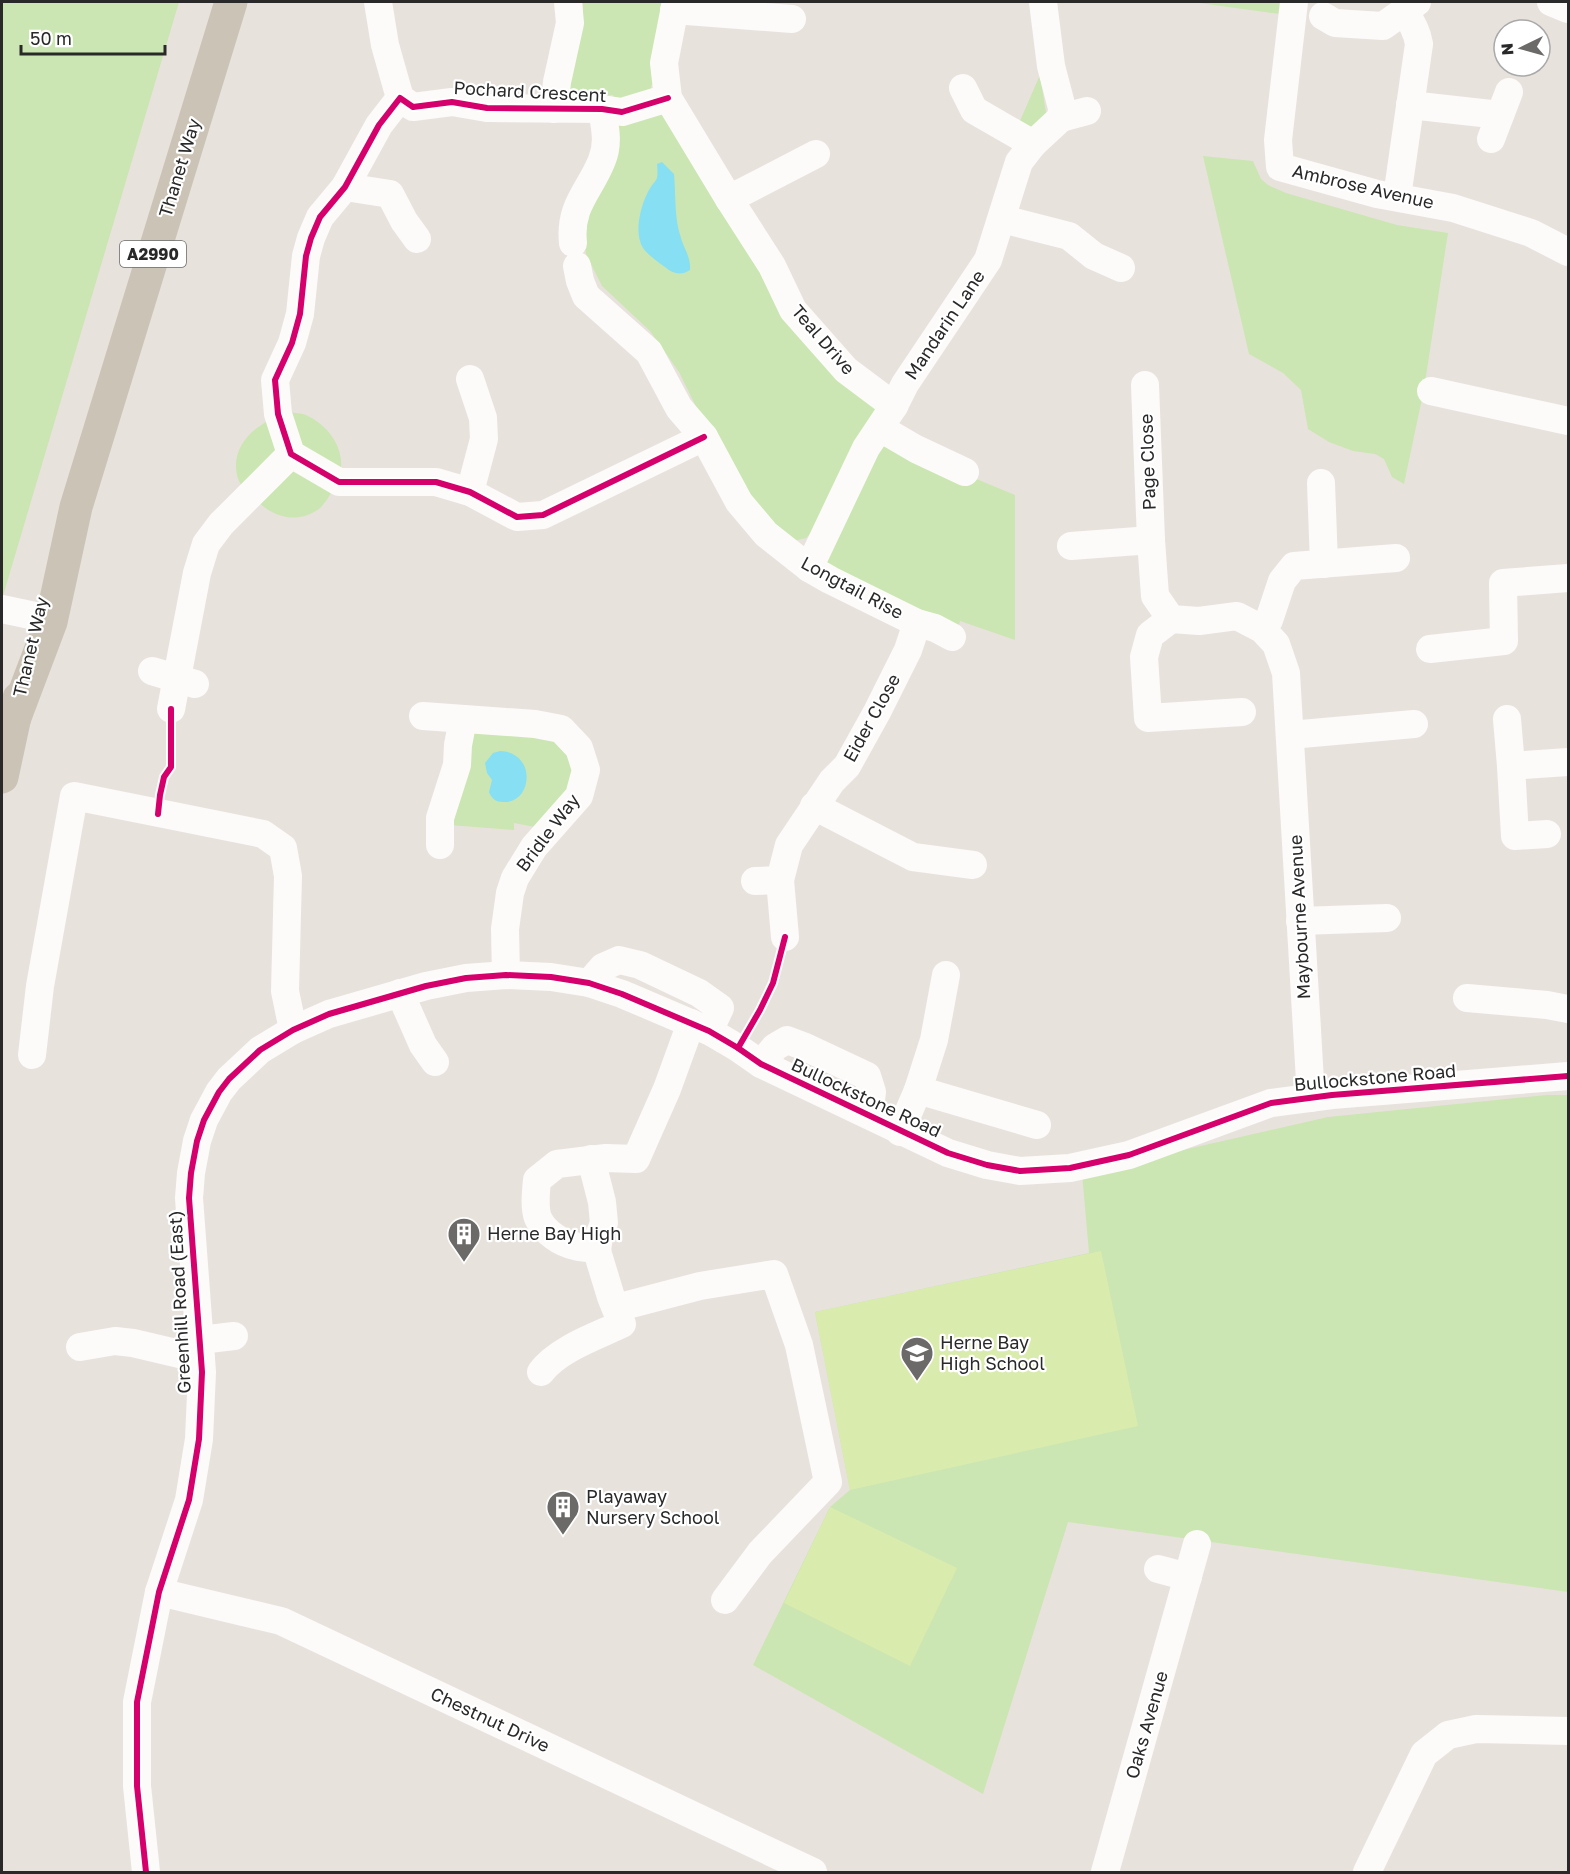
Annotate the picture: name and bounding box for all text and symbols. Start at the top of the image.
scale bar [21,18,165,56]
north arrow [1492,18,1552,78]
text: 50 m [30,27,72,49]
text: N [1497,42,1518,56]
street label: Pochard Crescent [453,76,607,106]
street label: Thanet Way [154,116,204,220]
street label: Ambrose Avenue [1290,159,1436,213]
road number: A2990 [120,241,186,267]
street label: Mandarin Lane [899,265,989,383]
street label: Teal Drive [788,300,860,379]
street label: Page Close [1134,413,1160,511]
street label: Longtail Rise [798,551,907,623]
street label: Thanet Way [8,595,52,699]
street label: Eider Close [838,670,904,765]
street label: Bridle Way [511,789,584,876]
street label: Maybourne Avenue [1284,834,1314,1000]
street label: Bullockstone Road [788,1053,945,1141]
street label: Bullockstone Road [1293,1059,1457,1095]
street label: Greenhill Road (East) [163,1210,195,1394]
building icon: Herne Bay High [446,1216,482,1263]
place label: Herne Bay High [487,1222,621,1244]
place label: Herne Bay High School [940,1331,1045,1374]
school or university icon: Herne Bay High School [899,1335,935,1382]
place label: Playaway Nursery School [586,1485,720,1528]
building icon: Playaway Nursery School [545,1489,581,1536]
street label: Oaks Avenue [1120,1668,1172,1781]
street label: Chestnut Drive [427,1682,553,1756]

